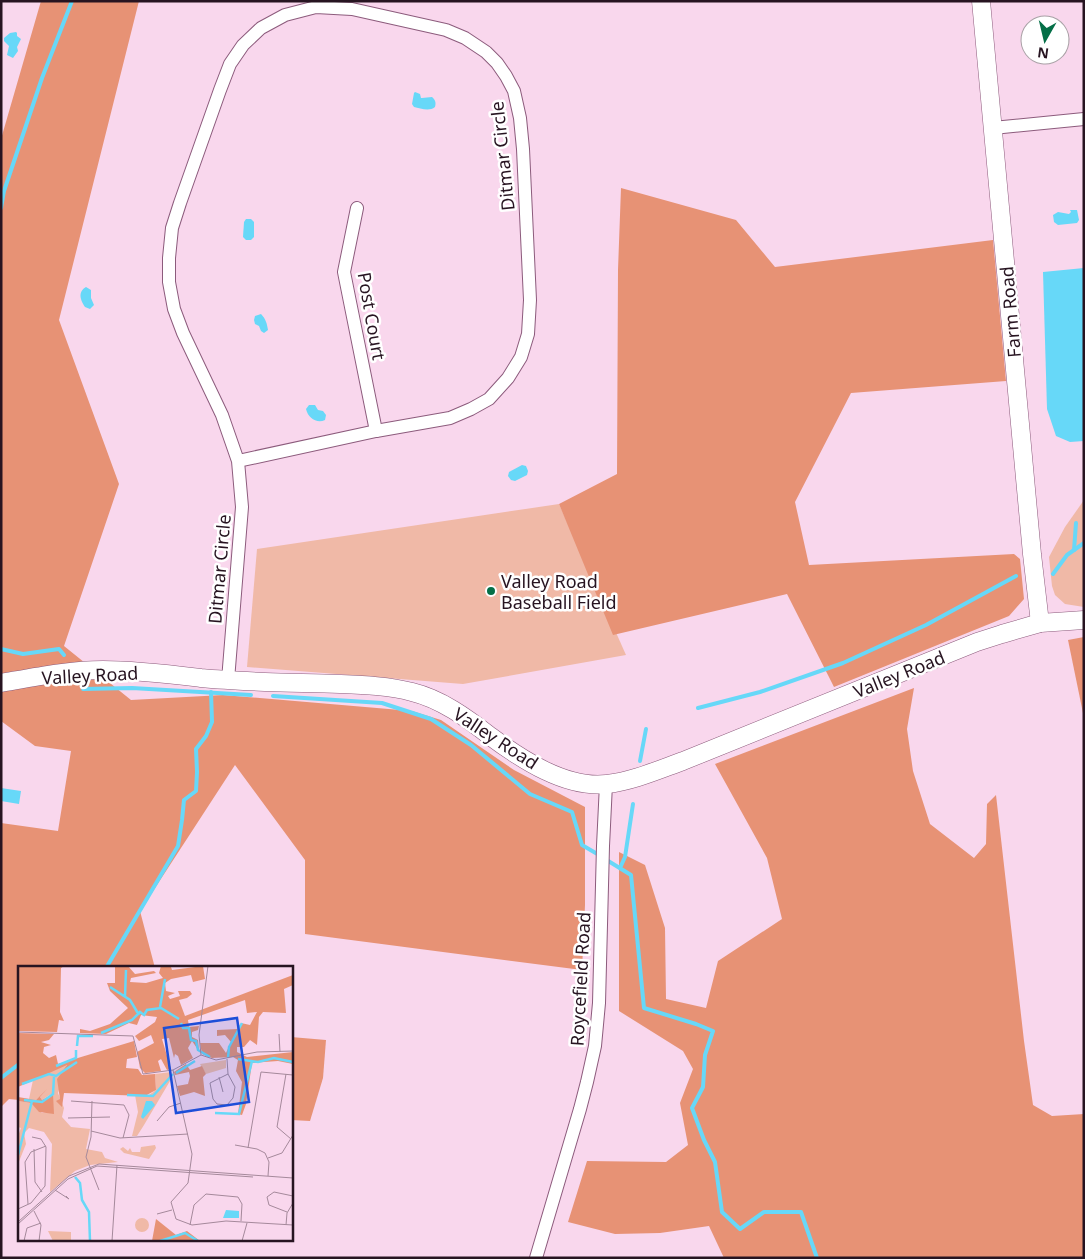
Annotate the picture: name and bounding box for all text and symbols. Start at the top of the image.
north arrow [1020,15,1070,65]
text: N [1036,43,1050,64]
street label: Ditmar Circle [484,100,520,212]
street label: Farm Road [994,265,1026,359]
street label: Post Court [352,270,392,362]
street label: Ditmar Circle [202,513,236,625]
place label: Valley Road Baseball Field [501,569,617,614]
marker: Valley Road Baseball Field [485,585,497,597]
street label: Valley Road [850,645,948,703]
street label: Valley Road [41,660,139,690]
street label: Valley Road [449,702,543,774]
street label: Roycefield Road [565,911,595,1047]
inset map [18,966,292,1242]

